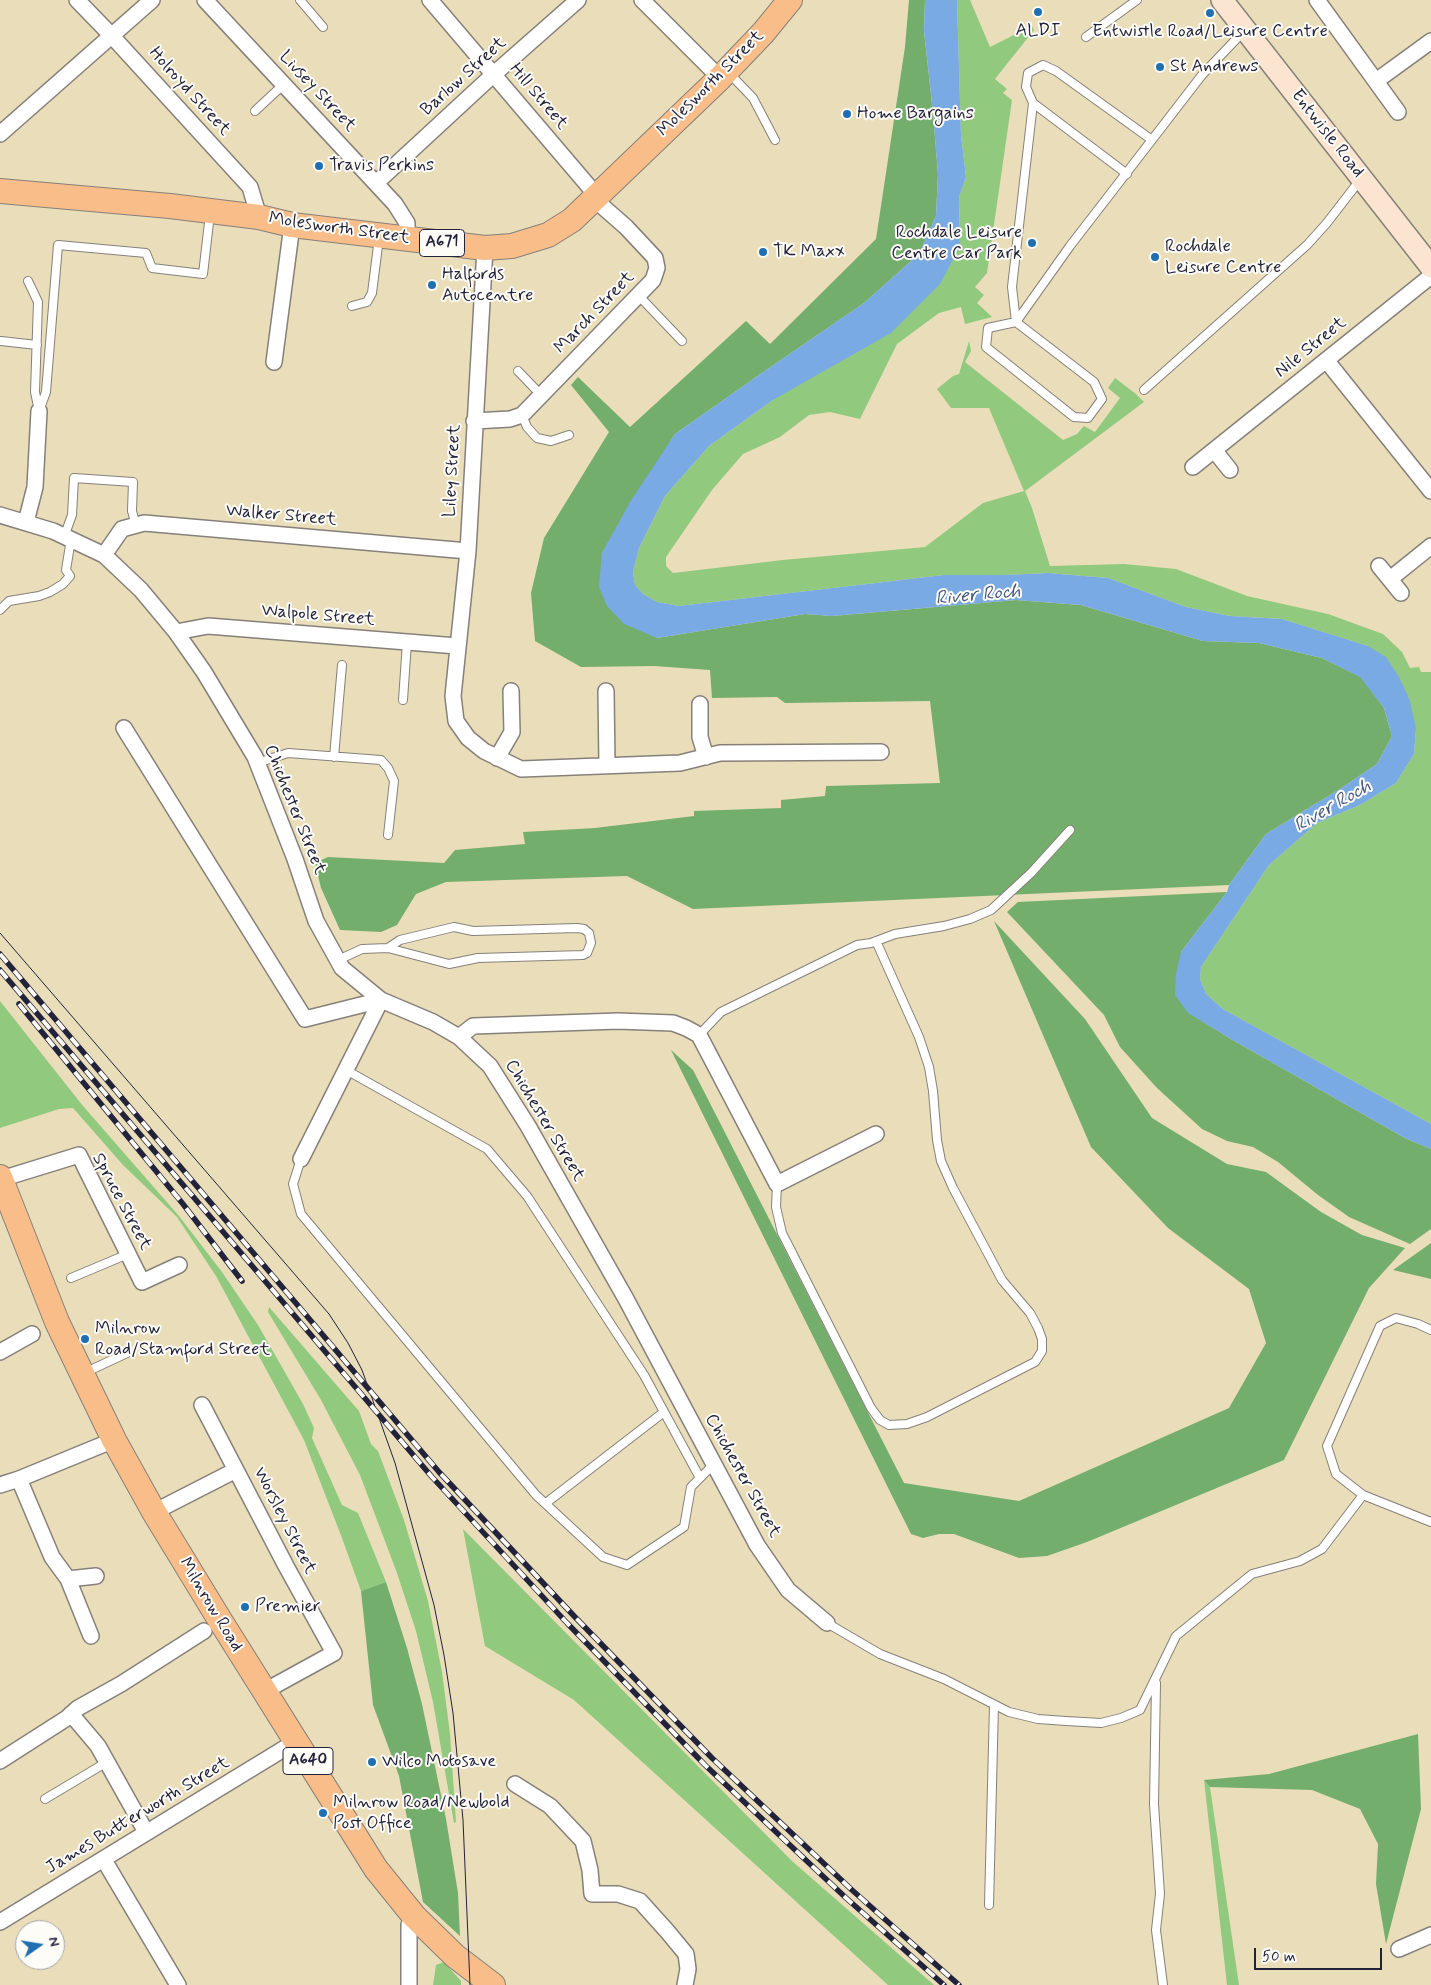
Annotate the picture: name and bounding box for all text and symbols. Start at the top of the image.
marker: ALDI [1032,6,1044,18]
marker: Entwistle Road/Leisure Centre [1204,7,1216,19]
place label: ALDI [1016,20,1060,42]
place label: Entwistle Road/Leisure Centre [1092,21,1328,43]
street label: Molesworth Street [653,26,769,142]
street label: Barlow Street [417,33,511,121]
street label: Holroyd Street [143,43,235,141]
street label: Livsey Street [274,47,360,137]
place label: St Andrews [1170,56,1258,78]
street label: Hill Street [504,59,572,135]
marker: St Andrews [1154,61,1166,73]
street label: Entwisle Road [1286,85,1368,183]
place label: Home Bargains [857,103,974,125]
marker: Home Bargains [841,108,853,120]
place label: Travis Perkins [329,155,434,177]
marker: Travis Perkins [313,160,325,172]
street label: Molesworth Street [267,208,411,250]
place label: Rochdale Leisure Centre Car Park [891,222,1022,264]
road number: A671 [420,230,464,256]
place label: Rochdale Leisure Centre [1165,236,1281,278]
marker: Rochdale Leisure Centre Car Park [1026,237,1038,249]
place label: TK Maxx [773,241,845,263]
marker: TK Maxx [757,246,769,258]
marker: Rochdale Leisure Centre [1149,251,1161,263]
place label: Halfords Autocentre [442,264,533,306]
street label: March Street [550,267,640,359]
marker: Halfords Autocentre [426,279,438,291]
street label: Nile Street [1271,313,1351,383]
street label: Liley Street [440,424,466,518]
street label: Walker Street [225,500,337,532]
water label: River Roch [935,581,1021,611]
street label: Walpole Street [260,600,376,632]
street label: Chichester Street [258,742,330,878]
water label: River Roch [1290,776,1376,838]
street label: Chichester Street [499,1056,589,1186]
street label: Spruce Street [86,1150,156,1254]
place label: Milnrow Road/Stamford Street [95,1318,270,1360]
marker: Milnrow Road/Stamford Street [79,1333,91,1345]
street label: Chichester Street [699,1410,785,1542]
street label: Worsley Street [248,1464,320,1578]
street label: Milnrow Road [173,1554,247,1656]
place label: Premier [255,1596,321,1618]
marker: Premier [239,1601,251,1613]
road number: A640 [283,1748,333,1774]
place label: Wilco Motosave [382,1751,496,1773]
street label: James Butterworth Street [42,1753,234,1879]
marker: Wilco Motosave [366,1756,378,1768]
place label: Milnrow Road/Newbold Post Office [333,1792,510,1835]
marker: Milnrow Road/Newbold Post Office [317,1807,329,1819]
north arrow [15,1920,65,1970]
text: N [44,1935,63,1948]
scale bar [1256,1938,1384,1970]
text: 50 m [1262,1947,1296,1967]

